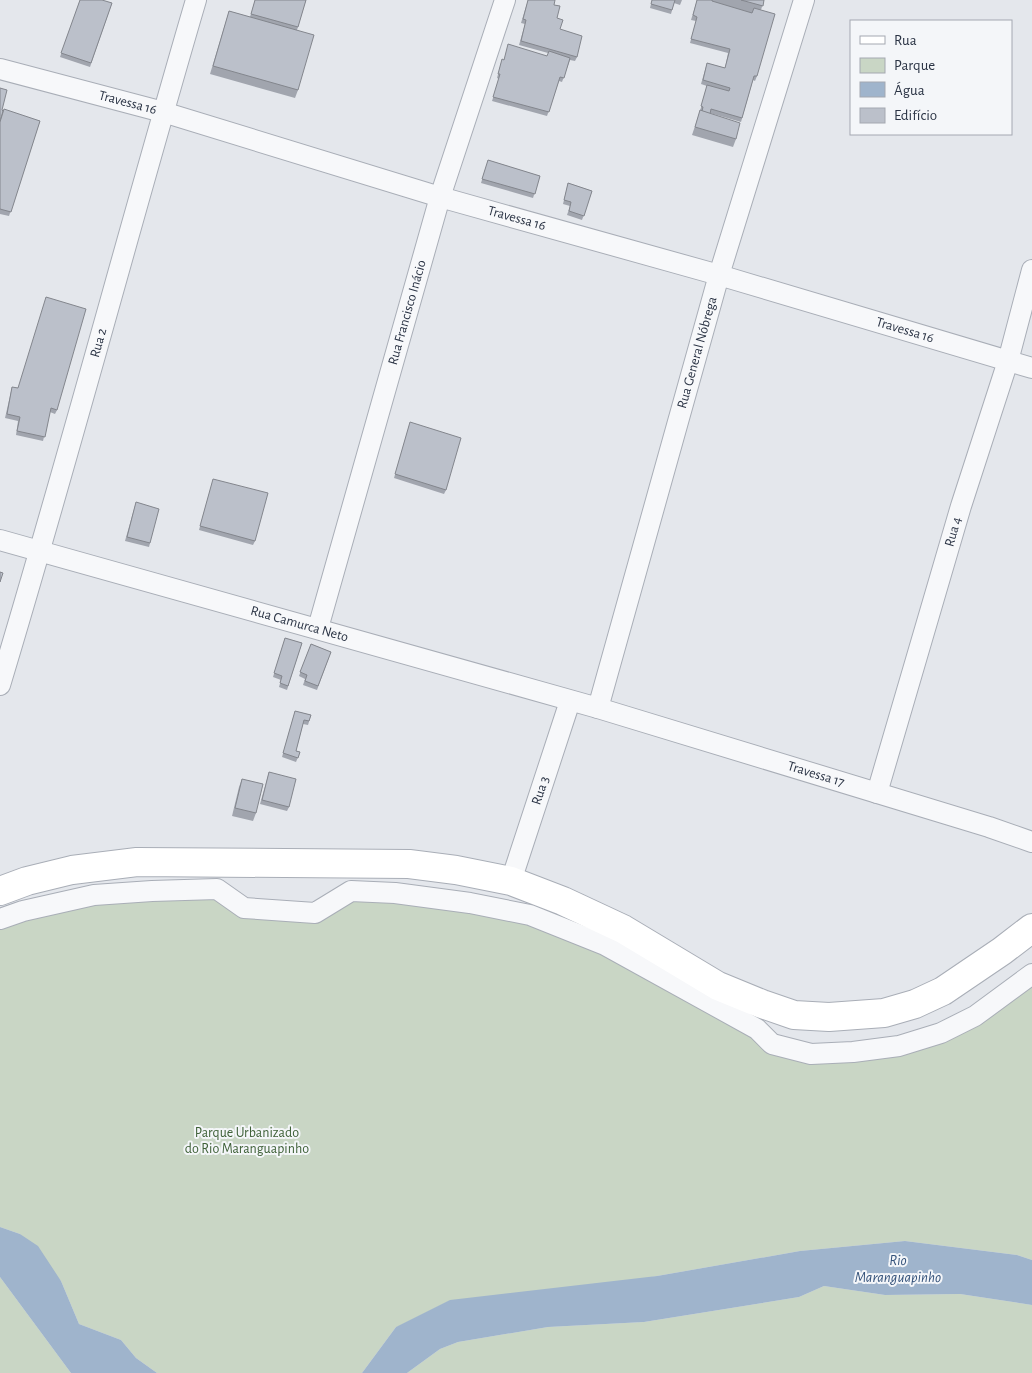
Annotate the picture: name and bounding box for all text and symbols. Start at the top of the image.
legend [850,20,1012,135]
text: Rua [894,33,917,48]
text: Parque [894,58,935,73]
text: Água [894,81,925,98]
street label: Travessa 16 [97,88,158,117]
text: Edifício [894,108,937,123]
street label: Travessa 16 [486,204,547,233]
street label: Rua Francisco Inácio [386,258,429,366]
street label: Rua General Nóbrega [675,295,720,410]
street label: Travessa 16 [874,315,935,345]
street label: Rua 2 [88,327,109,359]
street label: Rua 4 [942,515,964,548]
street label: Rua Camurca Neto [249,604,350,645]
street label: Travessa 17 [786,759,846,790]
street label: Rua 3 [529,774,552,807]
park label: Parque Urbanizado do Rio Maranguapinho [185,1126,309,1156]
water label: Rio Maranguapinho [855,1253,941,1285]

